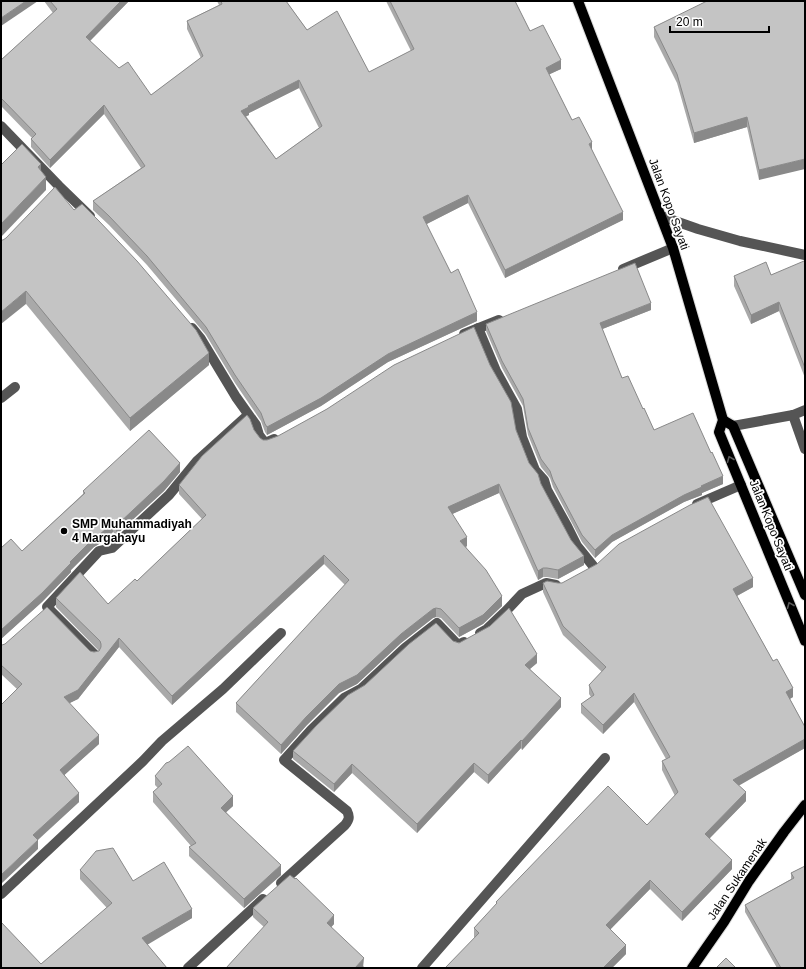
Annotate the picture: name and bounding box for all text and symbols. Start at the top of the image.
scale bar [670,8,769,34]
text: 20 m [676,15,703,29]
street label: Jalan Kopo Sayati [646,156,692,252]
one-way arrow [727,456,735,463]
street label: Jalan Kopo Sayati [746,478,796,572]
place label: SMP Muhammadiyah 4 Margahayu [72,517,192,545]
marker: SMP Muhammadiyah 4 Margahayu [59,526,69,536]
one-way arrow [787,602,795,610]
street label: Jalan Sukamenak [705,835,770,922]

